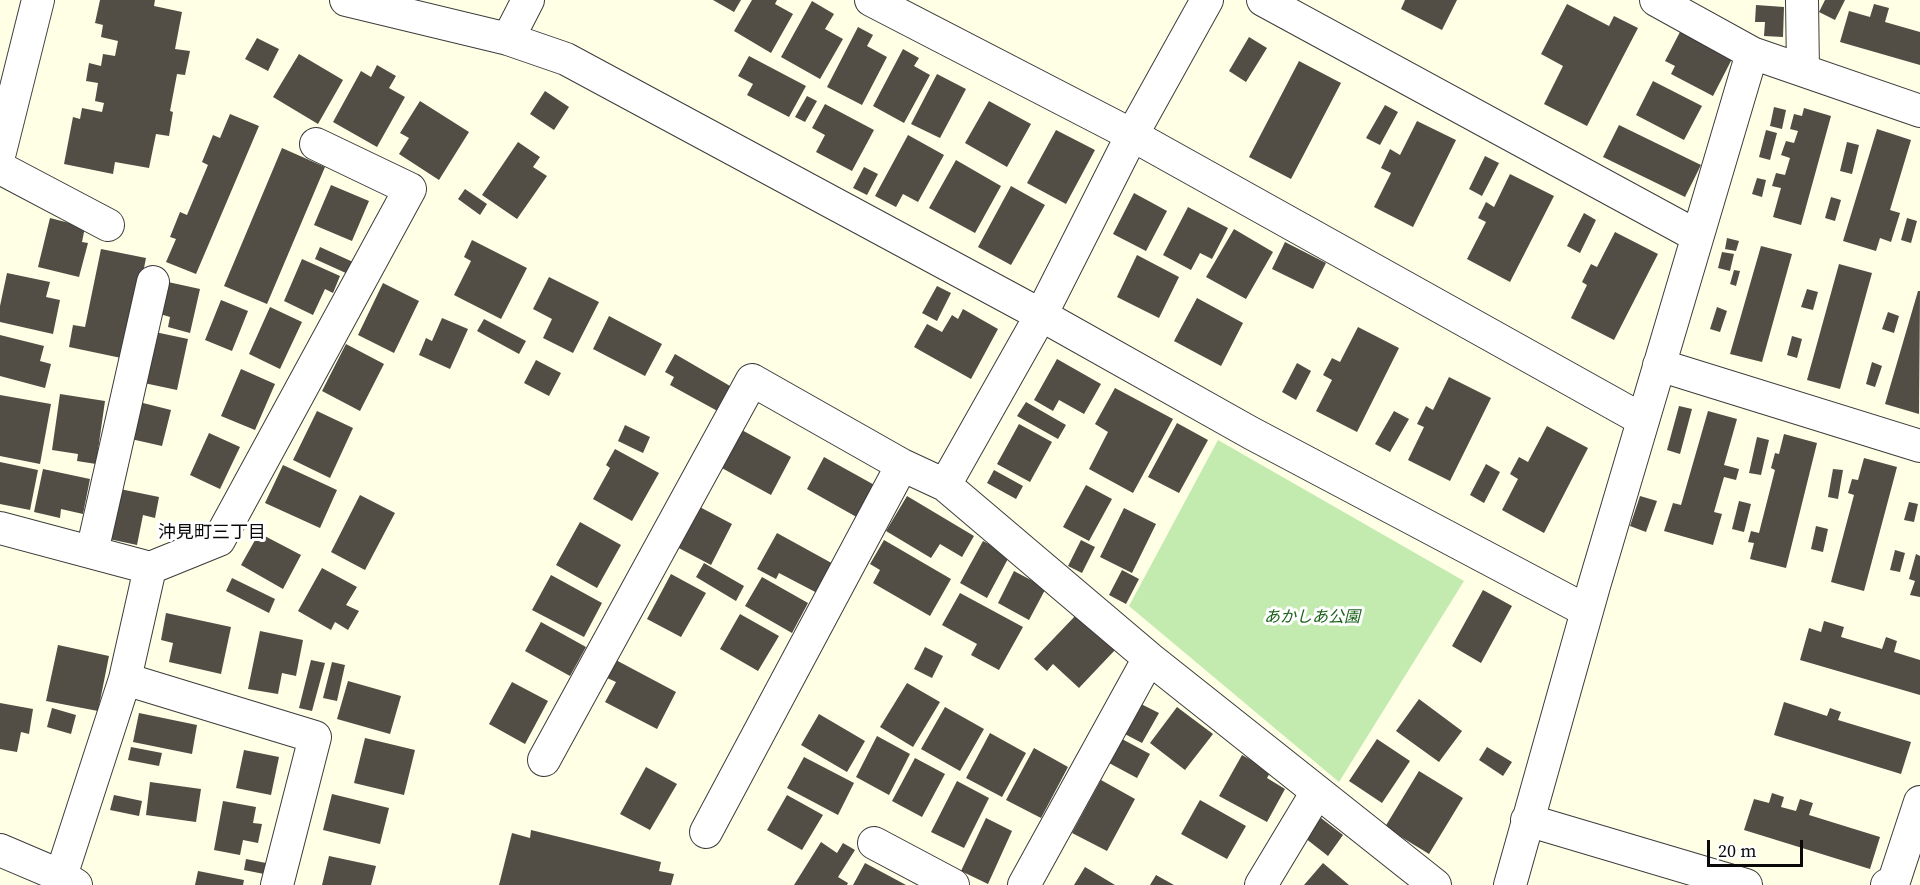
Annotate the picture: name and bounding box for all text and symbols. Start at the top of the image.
district label: 沖見町三丁目 [158,522,266,544]
park label: あかしあ公園 [1264,608,1360,628]
scale bar [1710,828,1806,866]
text: 20 m [1718,838,1756,863]

